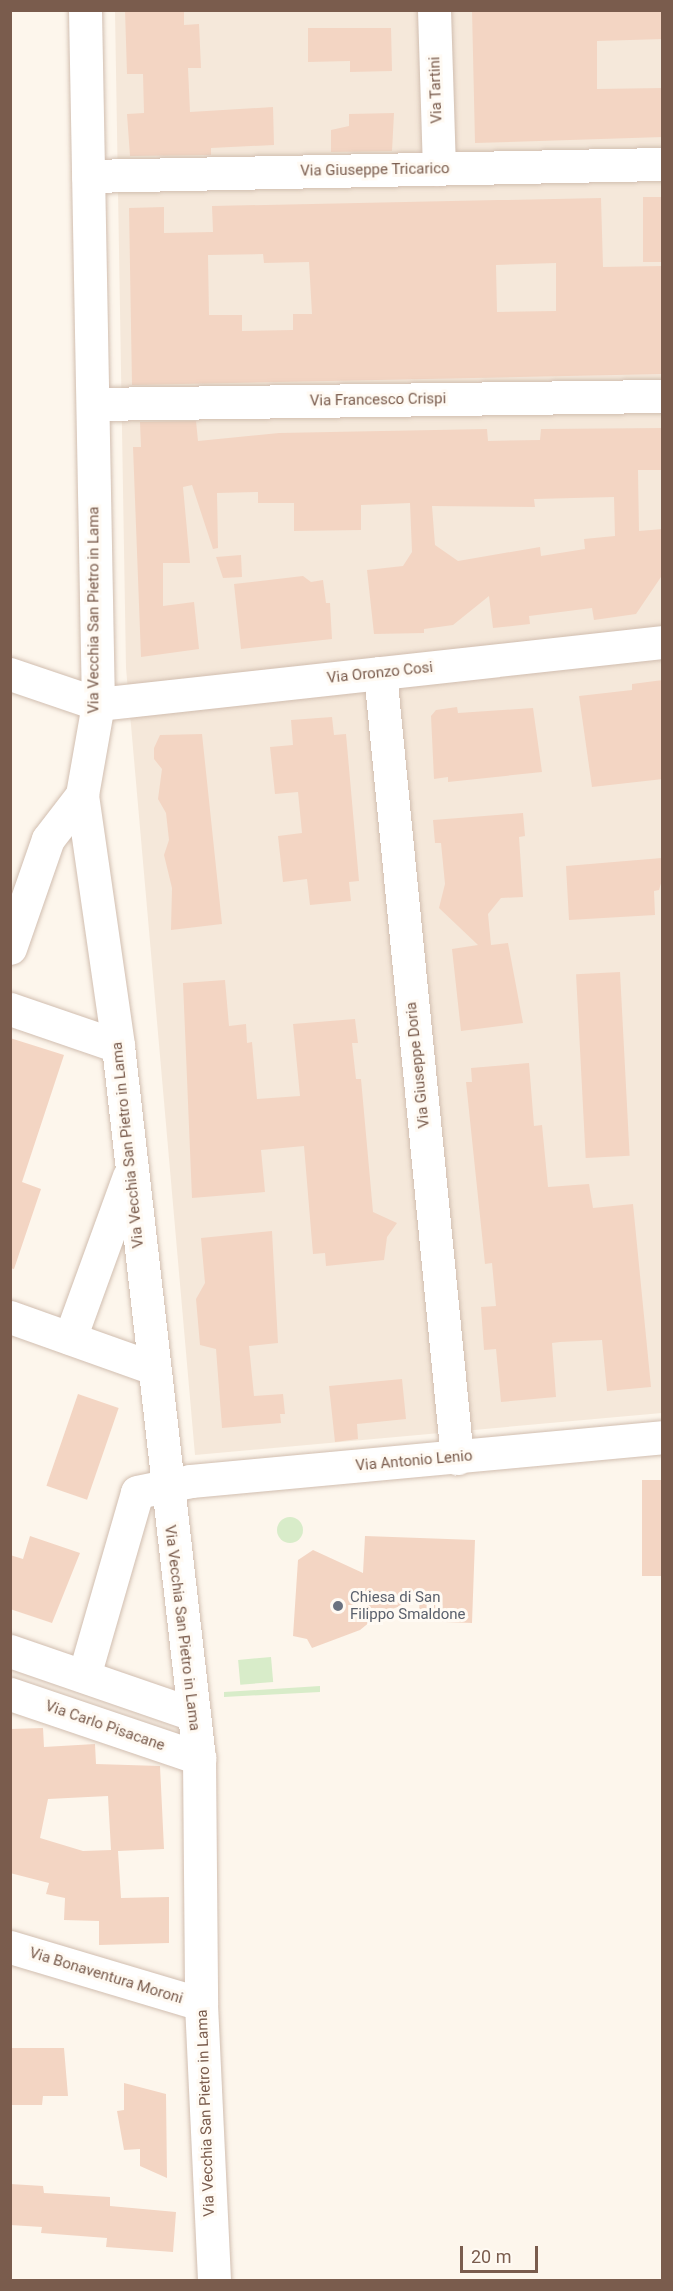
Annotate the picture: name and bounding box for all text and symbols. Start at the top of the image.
street label: Via Tartini [426,56,446,124]
street label: Via Giuseppe Tricarico [300,160,450,180]
street label: Via Francesco Crispi [310,390,446,410]
street label: Via Vecchia San Pietro in Lama [85,506,103,714]
street label: Via Oronzo Cosi [326,658,434,688]
street label: Via Giuseppe Doria [402,1001,434,1129]
street label: Via Vecchia San Pietro in Lama [108,1041,148,1249]
street label: Via Antonio Lenio [355,1447,473,1475]
street label: Via Vecchia San Pietro in Lama [160,1524,204,1732]
place label: Chiesa di San Filippo Smaldone [350,1588,465,1623]
marker: Chiesa di San Filippo Smaldone [331,1599,345,1613]
street label: Via Carlo Pisacane [43,1697,167,1755]
street label: Via Bonaventura Moroni [27,1944,185,2008]
street label: Via Vecchia San Pietro in Lama [193,2009,219,2217]
scale bar [463,2234,541,2272]
text: 20 m [471,2246,511,2267]

